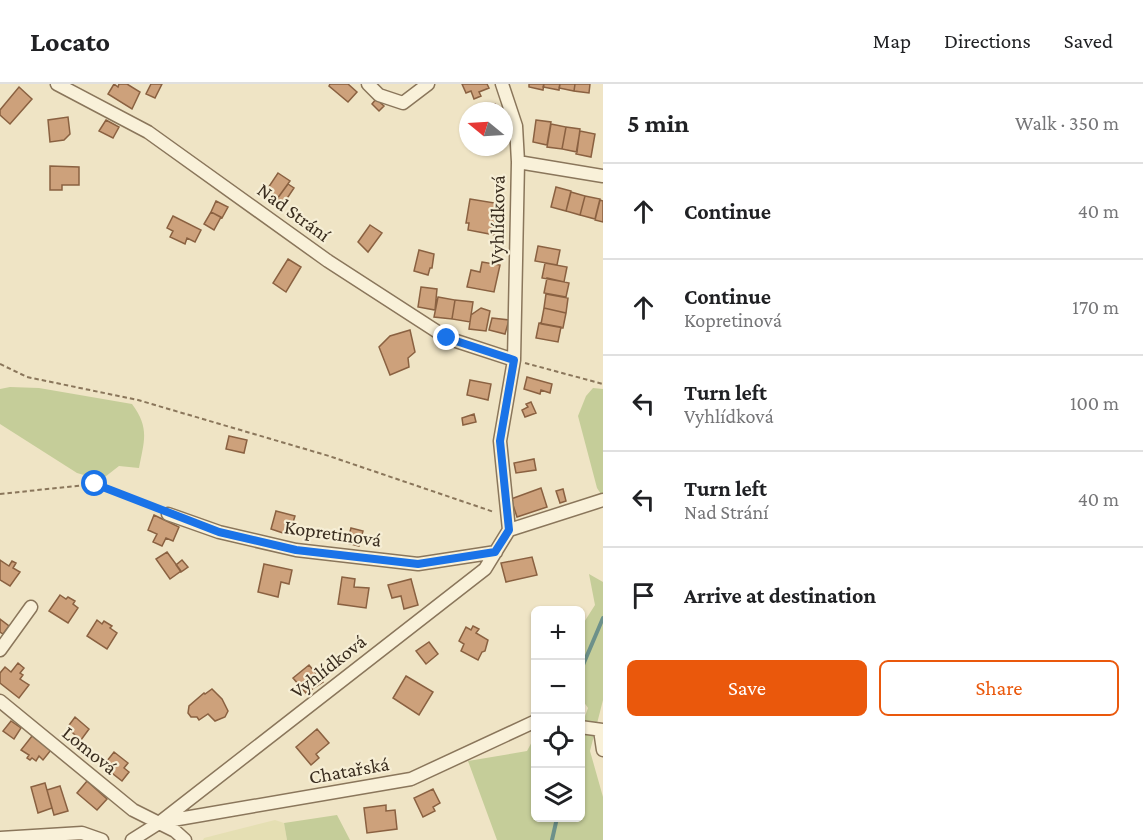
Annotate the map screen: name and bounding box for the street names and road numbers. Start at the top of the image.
street label: Vyhlídková [485,175,510,265]
street label: Nad Strání [253,178,335,246]
street label: Kopretinová [283,515,383,552]
street label: Vyhlídková [286,630,371,703]
street label: Lomová [58,721,122,779]
street label: Chatařská [307,752,391,788]

